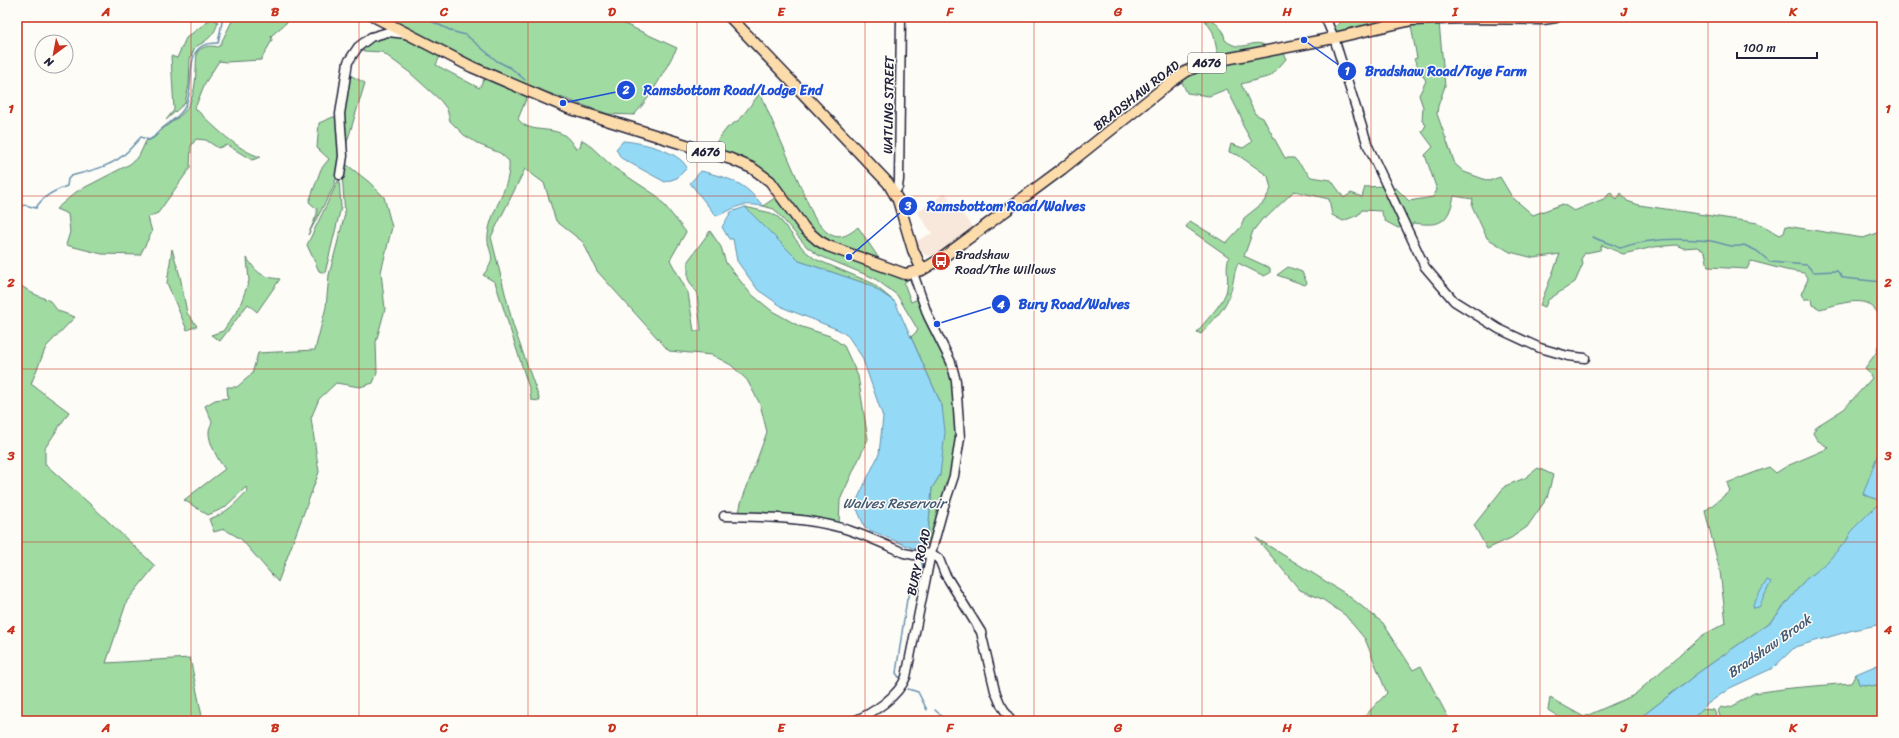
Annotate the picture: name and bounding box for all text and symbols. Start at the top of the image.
text: A [101,0,110,23]
text: B [271,0,280,23]
text: C [439,0,449,23]
text: D [608,0,616,23]
text: E [777,0,786,23]
text: F [945,0,954,23]
text: G [1113,0,1123,23]
text: H [1281,0,1292,23]
text: I [1451,0,1459,23]
text: J [1620,0,1628,23]
text: K [1788,0,1798,23]
north arrow [34,34,74,74]
scale bar [1737,34,1817,60]
text: 100 m [1743,37,1776,59]
text: N [40,52,58,73]
road number: A676 [1188,53,1226,73]
street label: WATLING STREET [876,54,901,154]
street label: BRADSHAW ROAD [1088,54,1185,137]
callout: Bradshaw Road/Toye Farm [1337,58,1535,84]
text: Bradshaw Road/Toye Farm [1365,59,1527,84]
text: 1 [1344,60,1350,82]
callout: Ramsbottom Road/Lodge End [616,77,830,103]
text: Ramsbottom Road/Lodge End [643,78,824,103]
text: 2 [622,79,630,101]
text: 1 [8,97,14,120]
text: 1 [1885,97,1891,120]
road number: A676 [687,142,725,162]
callout: Ramsbottom Road/Walves [898,193,1093,219]
text: Ramsbottom Road/Walves [926,194,1085,219]
text: 3 [904,195,912,217]
place label: Bradshaw Road/The Willows [955,243,1056,281]
bus stop icon: Bradshaw Road/The Willows [930,250,952,272]
text: 2 [6,271,15,294]
text: 2 [1883,271,1892,294]
callout: Bury Road/Walves [991,291,1138,317]
text: Bury Road/Walves [1018,292,1130,317]
text: 4 [996,294,1005,316]
text: 3 [6,444,15,467]
text: 3 [1883,444,1892,467]
water label: Walves Reservoir [843,491,949,516]
street label: BURY ROAD [900,526,937,598]
water label: Bradshaw Brook [1722,607,1818,685]
text: 4 [6,618,16,641]
text: 4 [1883,618,1893,641]
text: A [101,716,110,738]
text: B [271,716,280,738]
text: C [439,716,449,738]
text: D [608,716,616,738]
text: E [777,716,786,738]
text: F [945,716,954,738]
text: G [1113,716,1123,738]
text: H [1281,716,1292,738]
text: I [1451,716,1459,738]
text: J [1620,716,1628,738]
text: K [1788,716,1798,738]

